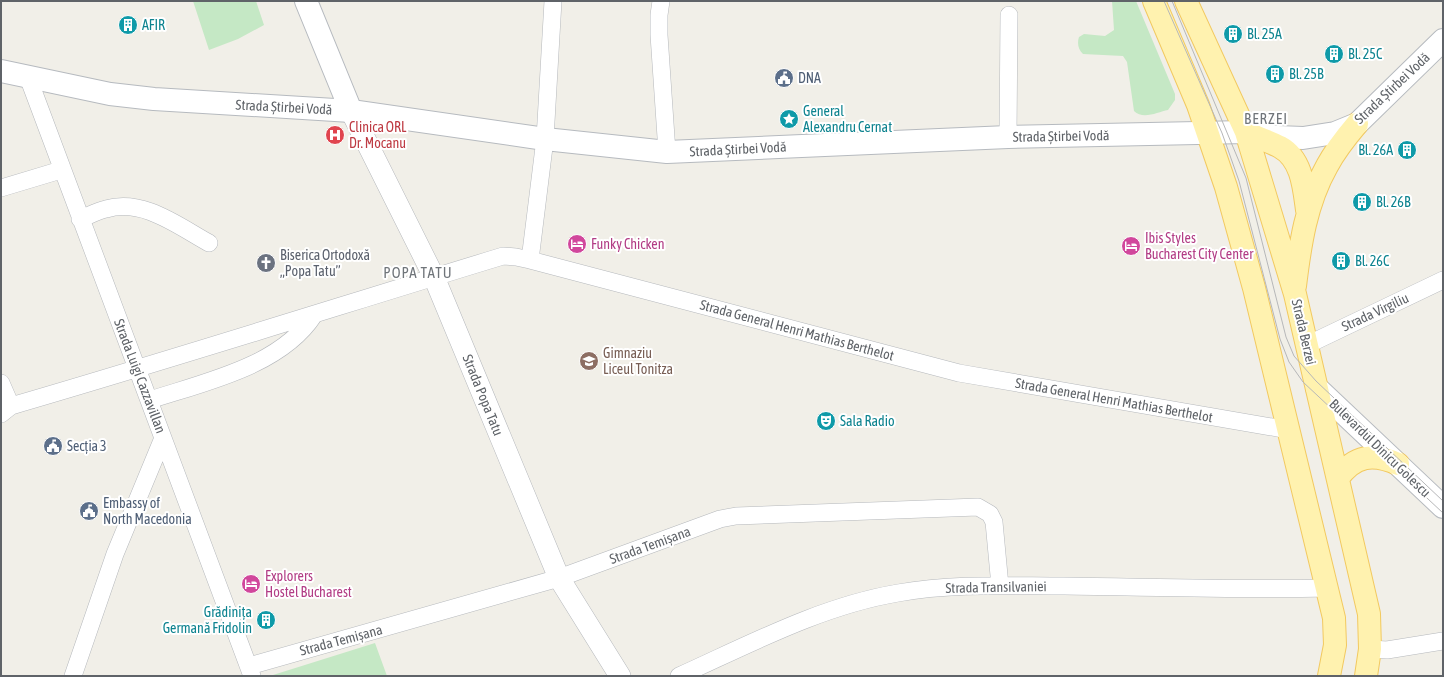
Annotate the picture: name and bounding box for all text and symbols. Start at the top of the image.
building icon: AFIR [117,14,139,36]
place label: AFIR [142,17,165,33]
building icon: Bl. 25A [1222,23,1244,45]
place label: Bl. 25A [1247,26,1282,42]
building icon: Bl. 25C [1323,43,1345,65]
place label: Bl. 25C [1348,46,1383,62]
street label: Strada Știrbei Vodă [1351,49,1433,127]
building icon: Bl. 25B [1264,63,1286,85]
place label: Bl. 25B [1289,66,1324,82]
public building icon: DNA [773,67,795,89]
place label: DNA [798,70,821,86]
street label: Strada Știrbei Vodă [235,96,333,118]
place label: General Alexandru Cernat [803,103,892,135]
place icon: General Alexandru Cernat [778,108,800,130]
district label: BERZEI [1244,110,1288,127]
place label: Clinica ORL Dr. Mocanu [349,119,407,151]
hospital icon: Clinica ORL Dr. Mocanu [324,124,346,146]
street label: Strada Știrbei Vodă [1012,127,1110,145]
street label: Strada Știrbei Vodă [689,138,787,160]
building icon: Bl. 26A [1396,139,1418,161]
place label: Bl. 26A [1358,142,1393,158]
building icon: Bl. 26B [1351,191,1373,213]
place label: Bl. 26B [1376,194,1411,210]
place label: Ibis Styles Bucharest City Center [1145,230,1254,262]
hotel icon: Funky Chicken [566,233,588,255]
hotel icon: Ibis Styles Bucharest City Center [1120,235,1142,257]
place label: Funky Chicken [591,236,664,252]
place label: Biserica Ortodoxă „Popa Tatu” [280,247,370,279]
building icon: Bl. 26C [1330,250,1352,272]
church icon: Biserica Ortodoxă „Popa Tatu” [255,252,277,274]
place label: Bl. 26C [1355,253,1390,269]
district label: POPA TATU [383,264,453,281]
street label: Strada Virgiliu [1339,290,1411,334]
street label: Strada General Henri Mathias Berthelot [698,296,896,364]
street label: Strada Berzei [1289,298,1319,366]
street label: Strada Luigi Cazzavillan [111,317,169,435]
place label: Gimnaziu Liceul Tonitza [603,345,673,377]
school or university icon: Gimnaziu Liceul Tonitza [578,350,600,372]
street label: Strada Popa Tatu [459,352,507,438]
street label: Strada General Henri Mathias Berthelot [1014,375,1214,425]
street label: Bulevardul Dinicu Golescu [1326,396,1434,500]
theatre icon: Sala Radio [815,410,837,432]
place label: Sala Radio [840,413,894,429]
public building icon: Secția 3 [42,435,64,457]
place label: Secția 3 [67,438,107,454]
place label: Embassy of North Macedonia [103,495,192,527]
public building icon: Embassy of North Macedonia [78,500,100,522]
street label: Strada Temișana [607,523,693,567]
place label: Explorers Hostel Bucharest [265,568,352,600]
hotel icon: Explorers Hostel Bucharest [240,573,262,595]
street label: Strada Transilvaniei [945,578,1047,596]
place label: Grădinița Germană Fridolin [163,604,252,636]
building icon: Grădinița Germană Fridolin [255,609,277,631]
street label: Strada Temișana [298,621,384,659]

